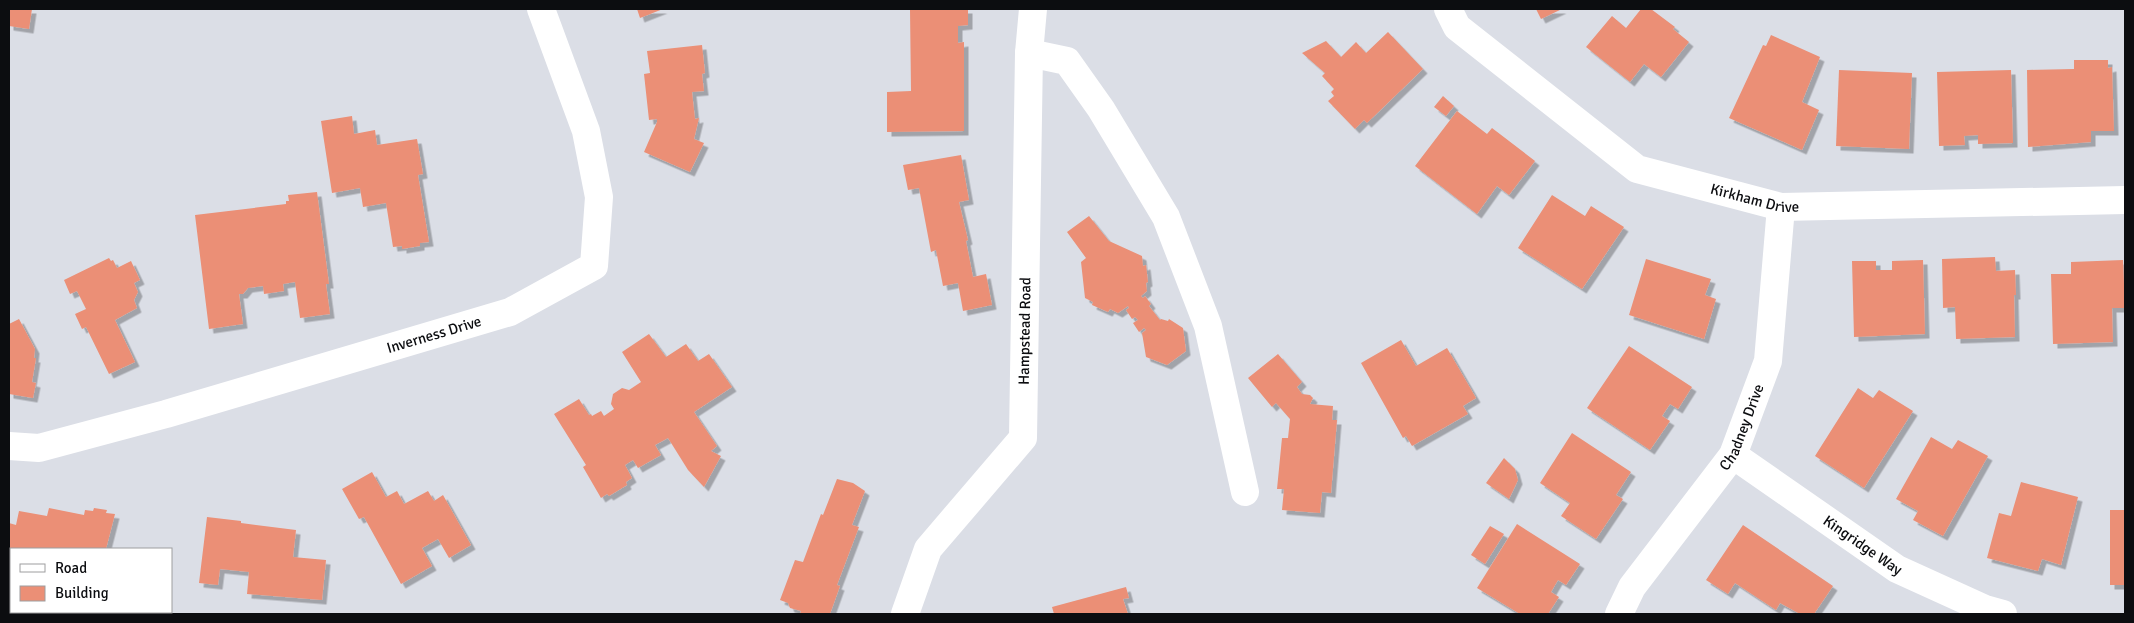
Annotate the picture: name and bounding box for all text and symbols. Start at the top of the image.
street label: Kirkham Drive [1708,180,1799,216]
street label: Hampstead Road [1015,277,1035,385]
street label: Inverness Drive [384,312,483,357]
street label: Chadney Drive [1715,382,1768,474]
street label: Kingridge Way [1820,511,1905,579]
legend [10,548,172,613]
text: Road [55,559,87,577]
text: Building [55,584,109,602]

